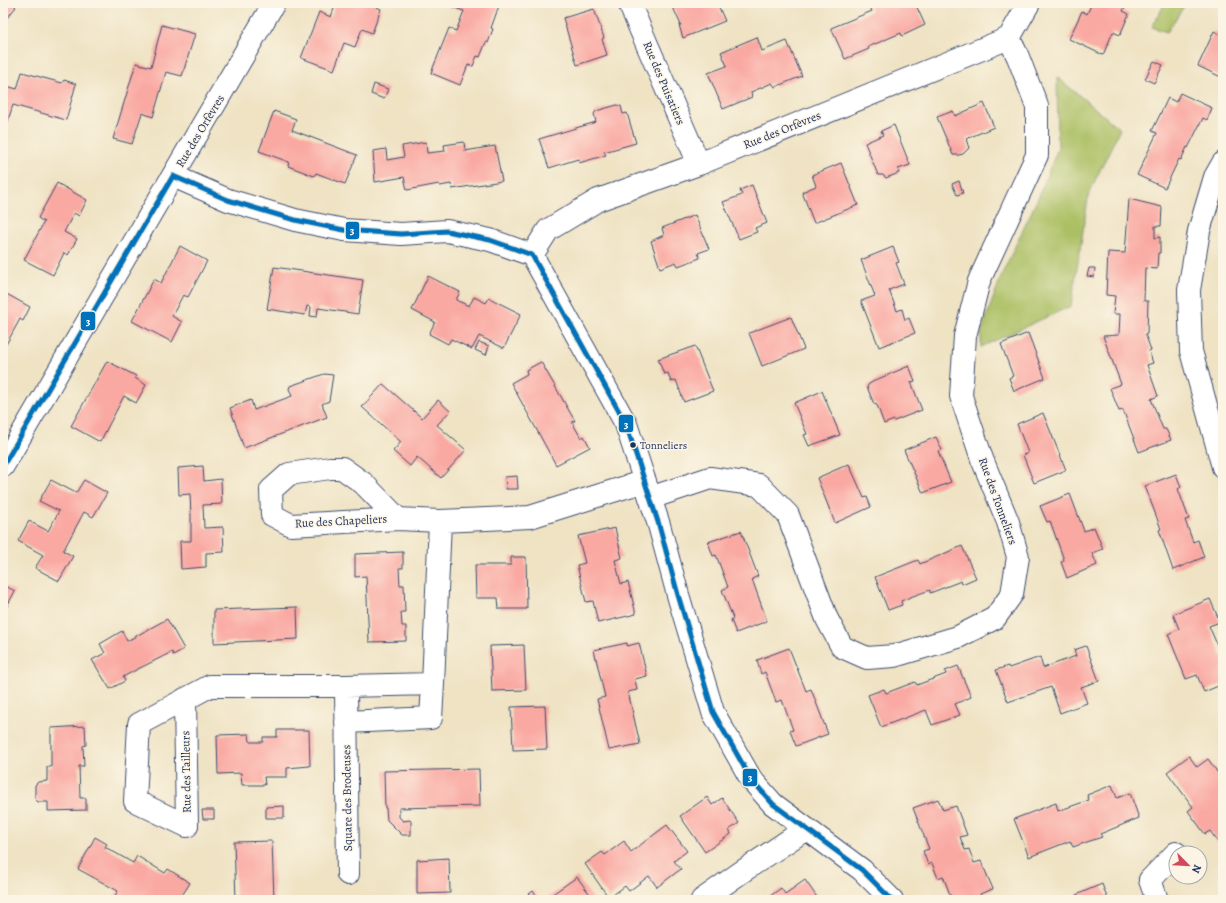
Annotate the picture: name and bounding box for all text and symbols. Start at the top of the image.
street label: Rue des Puisatiers [639,39,689,127]
street label: Rue des Orfèvres [172,91,228,170]
street label: Rue des Orfèvres [741,107,823,153]
line badge: 3 [345,221,360,240]
text: 3 [350,223,355,238]
line badge: 3 [80,311,96,331]
text: 3 [86,314,91,329]
line badge: 3 [618,414,634,433]
text: 3 [624,417,629,432]
place label: Tonneliers [640,438,687,453]
marker: Tonneliers [628,440,638,450]
street label: Rue des Tonneliers [975,455,1021,547]
street label: Rue des Chapeliers [294,511,388,531]
street label: Rue des Tailleurs [177,731,195,813]
street label: Square des Brodeuses [338,744,356,851]
line badge: 3 [742,768,758,787]
text: 3 [748,770,753,785]
north arrow [1168,845,1208,885]
text: N [1188,862,1205,876]

